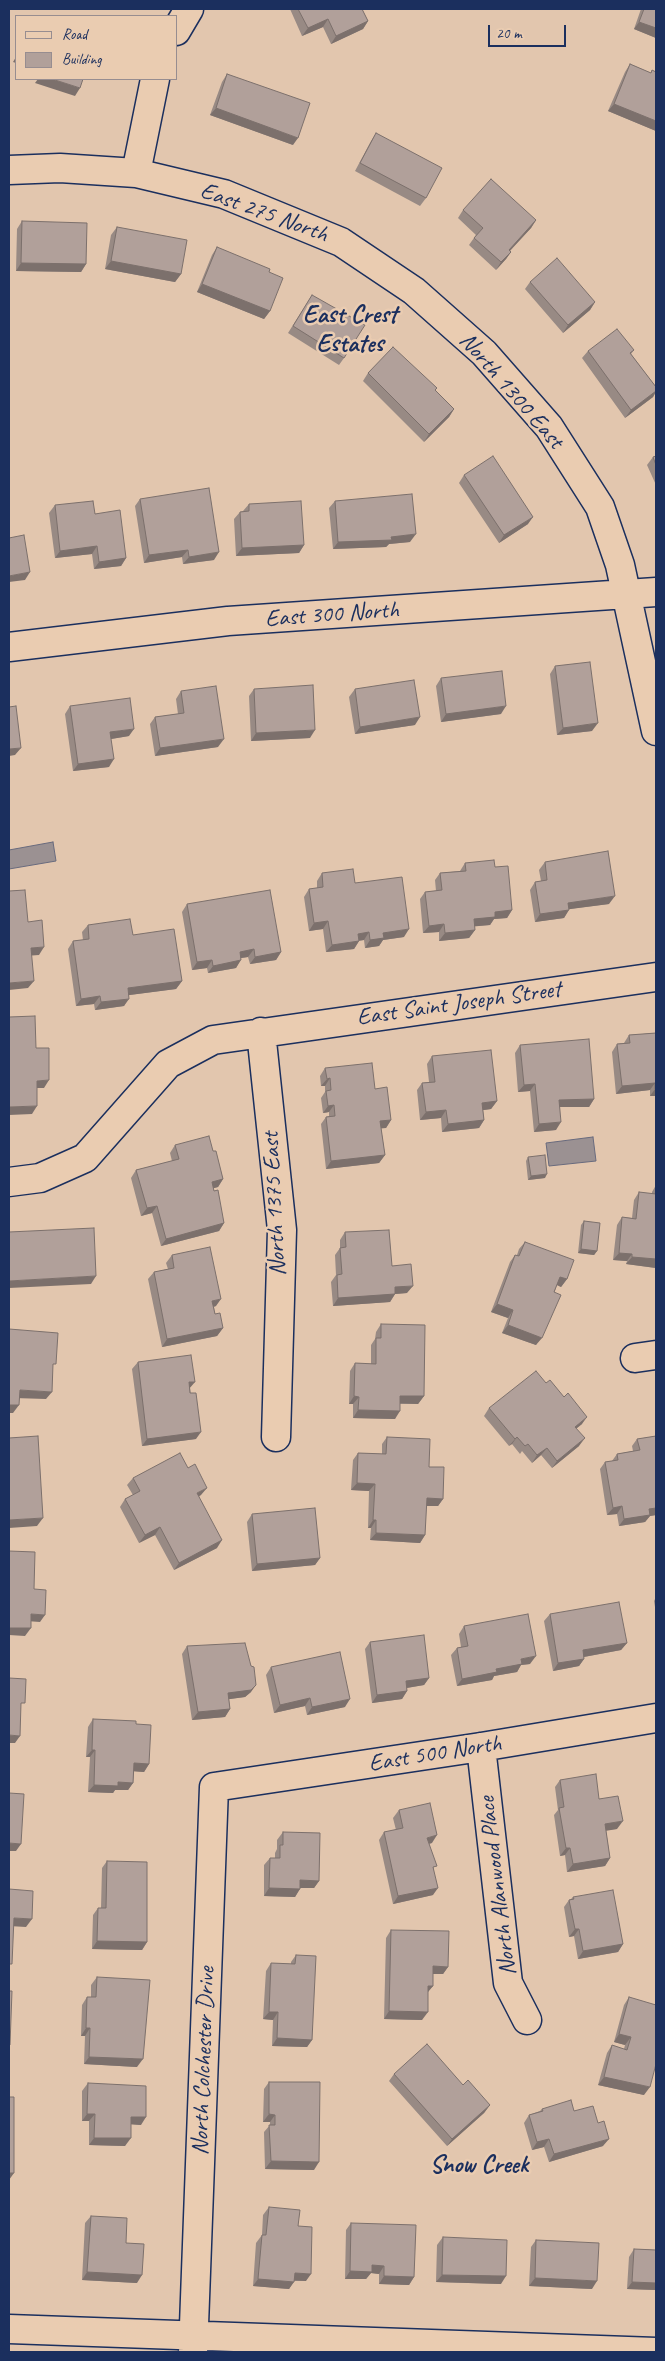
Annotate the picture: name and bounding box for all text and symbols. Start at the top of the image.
legend [15,15,178,80]
scale bar [490,15,568,47]
text: 20 m [496,24,522,43]
text: Road [62,25,87,44]
text: Building [62,50,101,69]
street label: East 275 North [196,177,332,249]
district label: East Crest Estates [303,300,397,359]
street label: North 1300 East [453,327,569,455]
street label: East 300 North [264,596,400,634]
street label: East Saint Joseph Street [355,975,563,1033]
street label: North 1375 East [257,1131,293,1277]
street label: East 500 North [367,1729,503,1779]
street label: North Alanwood Place [473,1795,523,1977]
street label: North Colchester Drive [186,1966,222,2156]
district label: Snow Creek [430,2150,528,2180]

